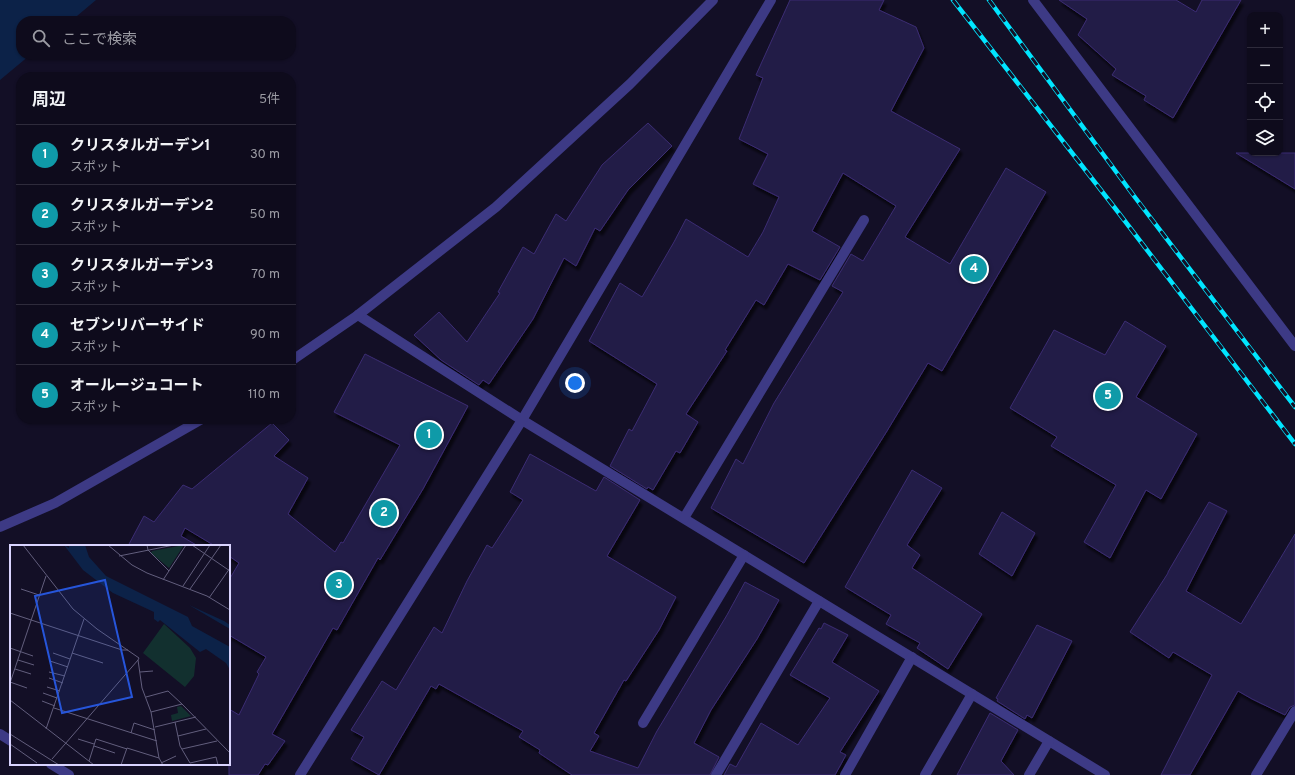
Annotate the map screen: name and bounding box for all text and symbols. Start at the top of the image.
map controls [1247,12,1283,156]
button: + [1247,12,1283,48]
search box [16,16,296,60]
icon: search [30,27,52,49]
text: ここで検索 [62,31,137,50]
button: − [1247,48,1283,84]
button: locate [1247,84,1283,120]
text: 周辺 [32,90,66,112]
text: 5件 [259,92,280,108]
button: layers [1247,120,1283,156]
text: クリスタルガーデン1 [70,137,211,156]
text: 1 [42,147,48,163]
text: 30 m [250,147,280,163]
text: スポット [70,160,122,176]
text: クリスタルガーデン2 [70,197,214,216]
text: 2 [41,207,49,223]
text: 50 m [250,207,280,223]
text: スポット [70,220,122,236]
pin: 4 [961,254,987,284]
text: クリスタルガーデン3 [70,257,214,276]
text: 3 [41,267,49,283]
text: 70 m [251,267,280,283]
text: スポット [70,280,122,296]
text: セブンリバーサイド [70,317,205,336]
text: 4 [41,327,49,343]
text: 90 m [250,327,280,343]
text: スポット [70,340,122,356]
your location [565,373,585,393]
text: オールージュコート [70,377,204,396]
pin: 5 [1095,381,1121,411]
text: 5 [41,387,49,403]
text: 110 m [248,387,280,403]
text: スポット [70,400,122,416]
pin: 1 [416,420,442,450]
pin: 2 [371,498,397,528]
inset map [10,545,230,765]
pin: 3 [326,570,352,600]

